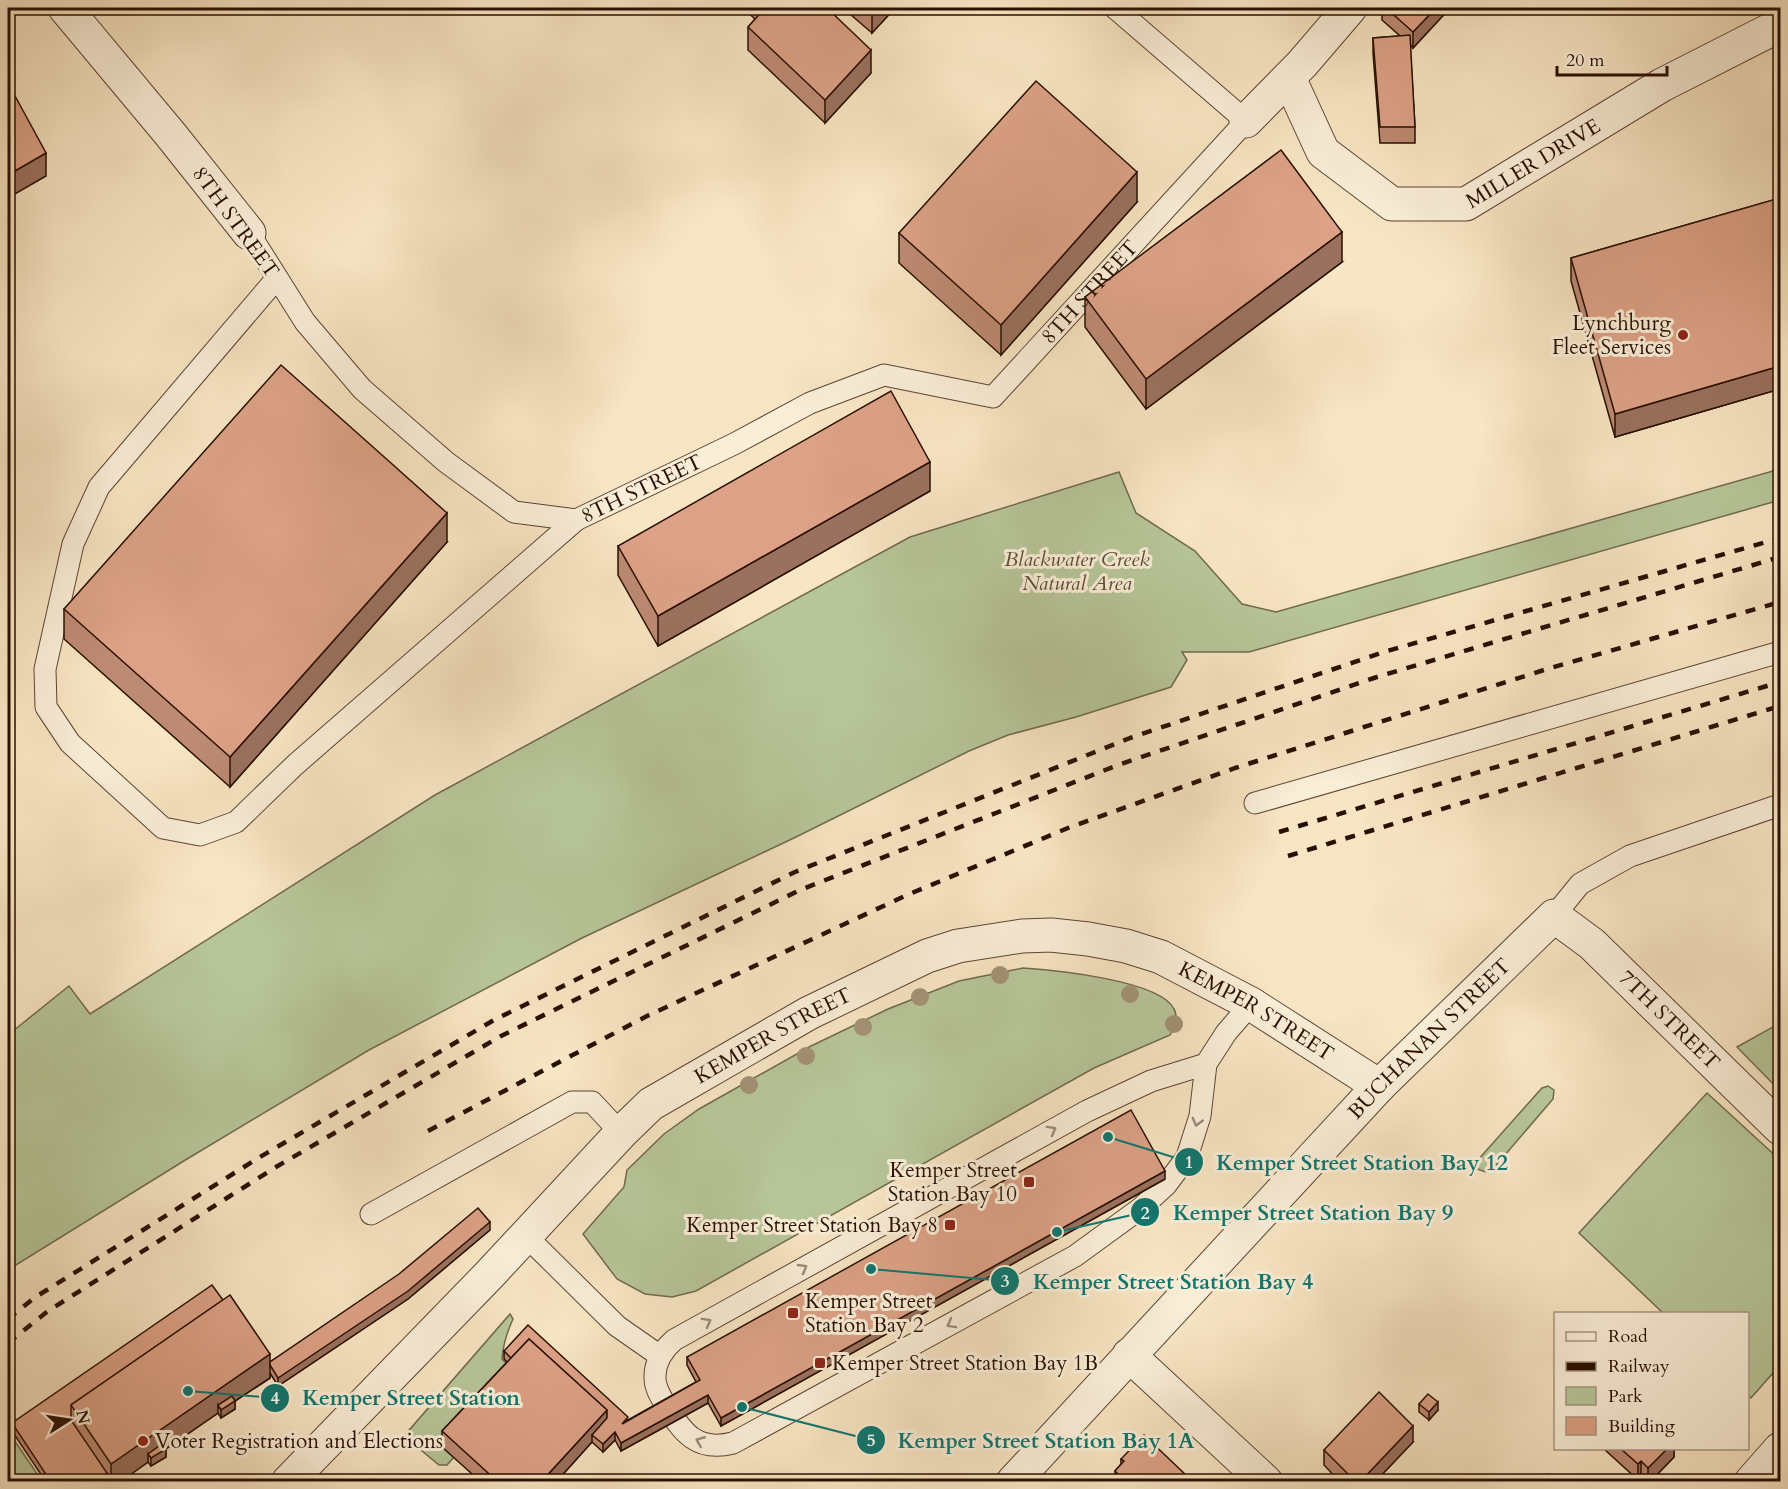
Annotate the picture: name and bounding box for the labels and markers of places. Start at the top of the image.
place label: Lynchburg Fleet Services [1552,309,1671,362]
marker: Lynchburg Fleet Services [1676,328,1690,342]
callout: Kemper Street Station Bay 12 [1174,1142,1520,1182]
place label: Kemper Street Station Bay 10 [888,1156,1017,1209]
marker: Kemper Street Station Bay 10 [1022,1175,1036,1189]
callout: Kemper Street Station Bay 9 [1130,1192,1465,1232]
place label: Kemper Street Station Bay 8 [686,1211,938,1240]
marker: Kemper Street Station Bay 8 [943,1218,957,1232]
callout: Kemper Street Station Bay 4 [990,1261,1325,1301]
place label: Kemper Street Station Bay 2 [805,1287,933,1340]
marker: Kemper Street Station Bay 2 [786,1306,800,1320]
place label: Kemper Street Station Bay 1B [832,1349,1098,1378]
marker: Kemper Street Station Bay 1B [813,1356,827,1370]
callout: Kemper Street Station [260,1378,533,1418]
callout: Kemper Street Station Bay 1A [856,1420,1207,1460]
place label: Voter Registration and Elections [155,1427,443,1456]
marker: Voter Registration and Elections [136,1434,150,1448]

